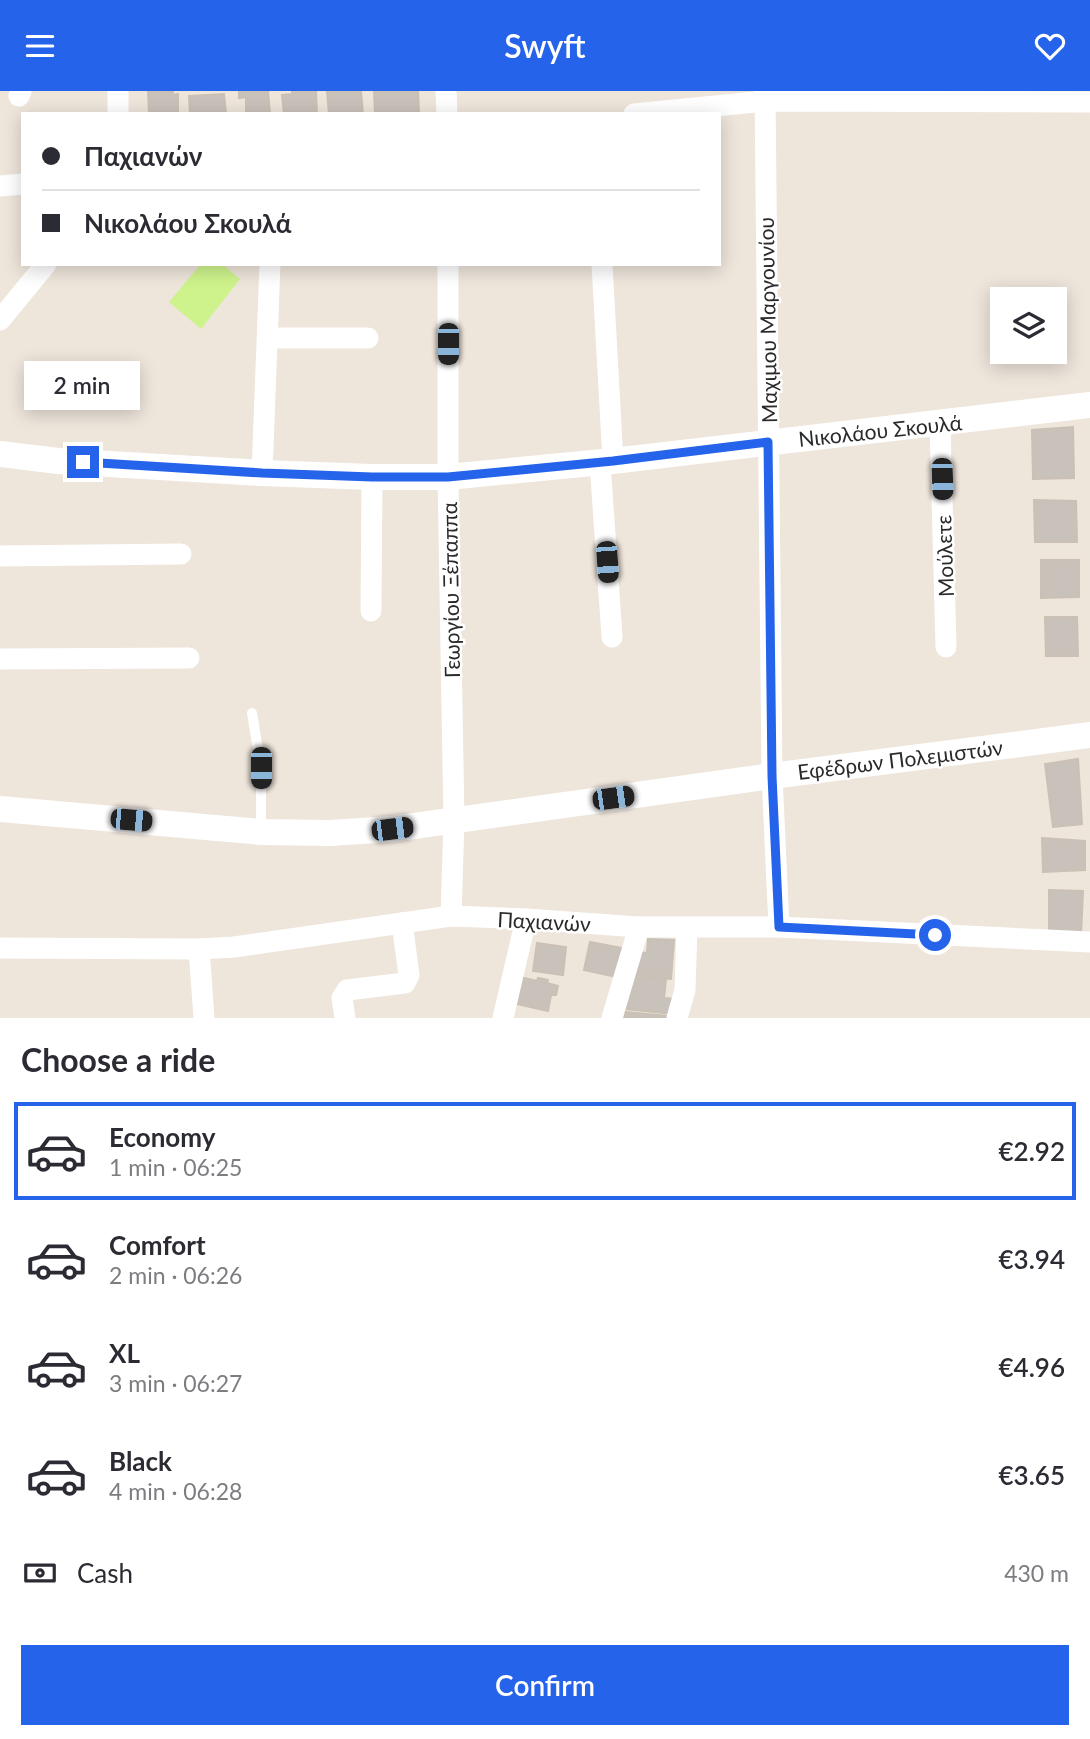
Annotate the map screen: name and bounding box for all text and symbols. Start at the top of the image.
text: Swyft [504,26,586,65]
icon: menu [21,27,59,65]
icon: heart [1031,27,1069,65]
text: Παχιανών [84,140,202,172]
text: Νικολάου Σκουλά [84,207,292,239]
street label: Μαχιμου Mαργουνίου [753,217,781,423]
map controls [990,287,1067,364]
button: layers [990,287,1067,364]
car [438,323,459,365]
callout: 2 min [25,361,141,409]
text: 2 min [54,371,110,399]
street label: Νικολάου Σκουλά [797,409,964,451]
route end [67,446,99,478]
car [931,458,954,500]
street label: Γεωργίου Ξέπαππα [436,501,464,678]
street label: Μούλετε [930,515,958,597]
car [596,540,619,584]
street label: Εφέδρων Πολεμιστών [796,734,1004,784]
car [251,747,272,789]
car [591,785,636,811]
car [110,808,153,832]
car [370,816,415,842]
street label: Παχιανών [497,906,591,936]
route start [919,919,951,951]
text: Choose a ride [21,1040,215,1079]
icon: car [25,1120,88,1183]
text: Economy [109,1121,215,1153]
text: €2.92 [999,1135,1065,1167]
text: 1 min · 06:25 [109,1153,242,1181]
icon: car [25,1228,88,1291]
text: Comfort [109,1229,206,1261]
text: €3.94 [999,1243,1065,1275]
text: 2 min · 06:26 [109,1261,242,1289]
icon: car [25,1336,88,1399]
text: XL [109,1337,140,1369]
text: €4.96 [999,1351,1065,1383]
text: 3 min · 06:27 [109,1369,242,1397]
icon: car [25,1444,88,1507]
text: Black [109,1445,172,1477]
text: €3.65 [999,1459,1065,1491]
text: 4 min · 06:28 [109,1477,242,1505]
icon: cash [21,1554,59,1592]
text: Cash [77,1557,133,1589]
text: 430 m [1004,1559,1069,1587]
button: Confirm [21,1645,1069,1725]

